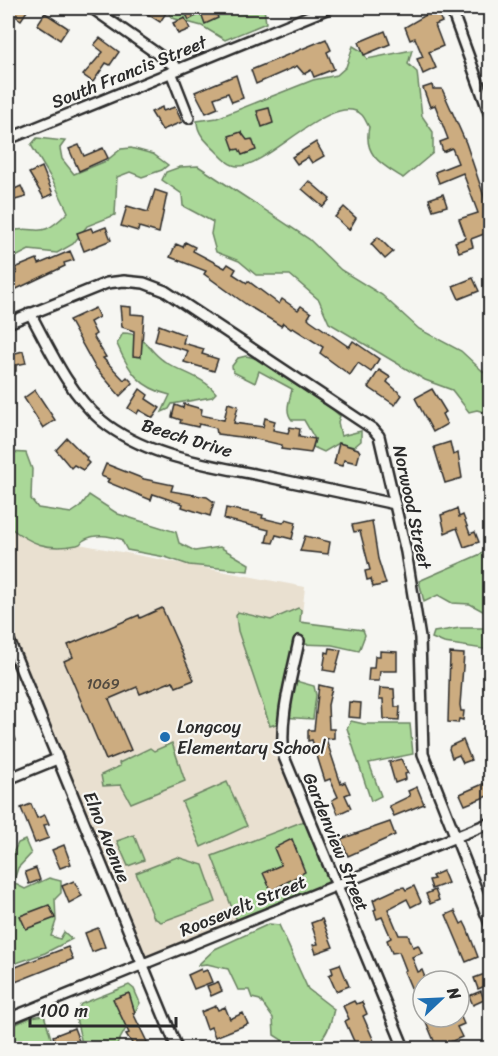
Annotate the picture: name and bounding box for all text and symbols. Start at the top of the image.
street label: South Francis Street [46,26,213,118]
street label: Beech Drive [138,409,236,467]
street label: Norwood Street [383,442,441,573]
house number: 1069 [86,671,120,697]
place label: Longcoy Elementary School [177,711,326,764]
marker: Longcoy Elementary School [158,730,172,744]
street label: Gardenview Street [294,768,379,917]
street label: Elno Avenue [74,786,140,888]
street label: Roosevelt Street [175,866,311,946]
north arrow [411,969,471,1029]
text: N [438,982,470,1005]
scale bar [30,990,176,1028]
text: 100 m [39,995,88,1027]

